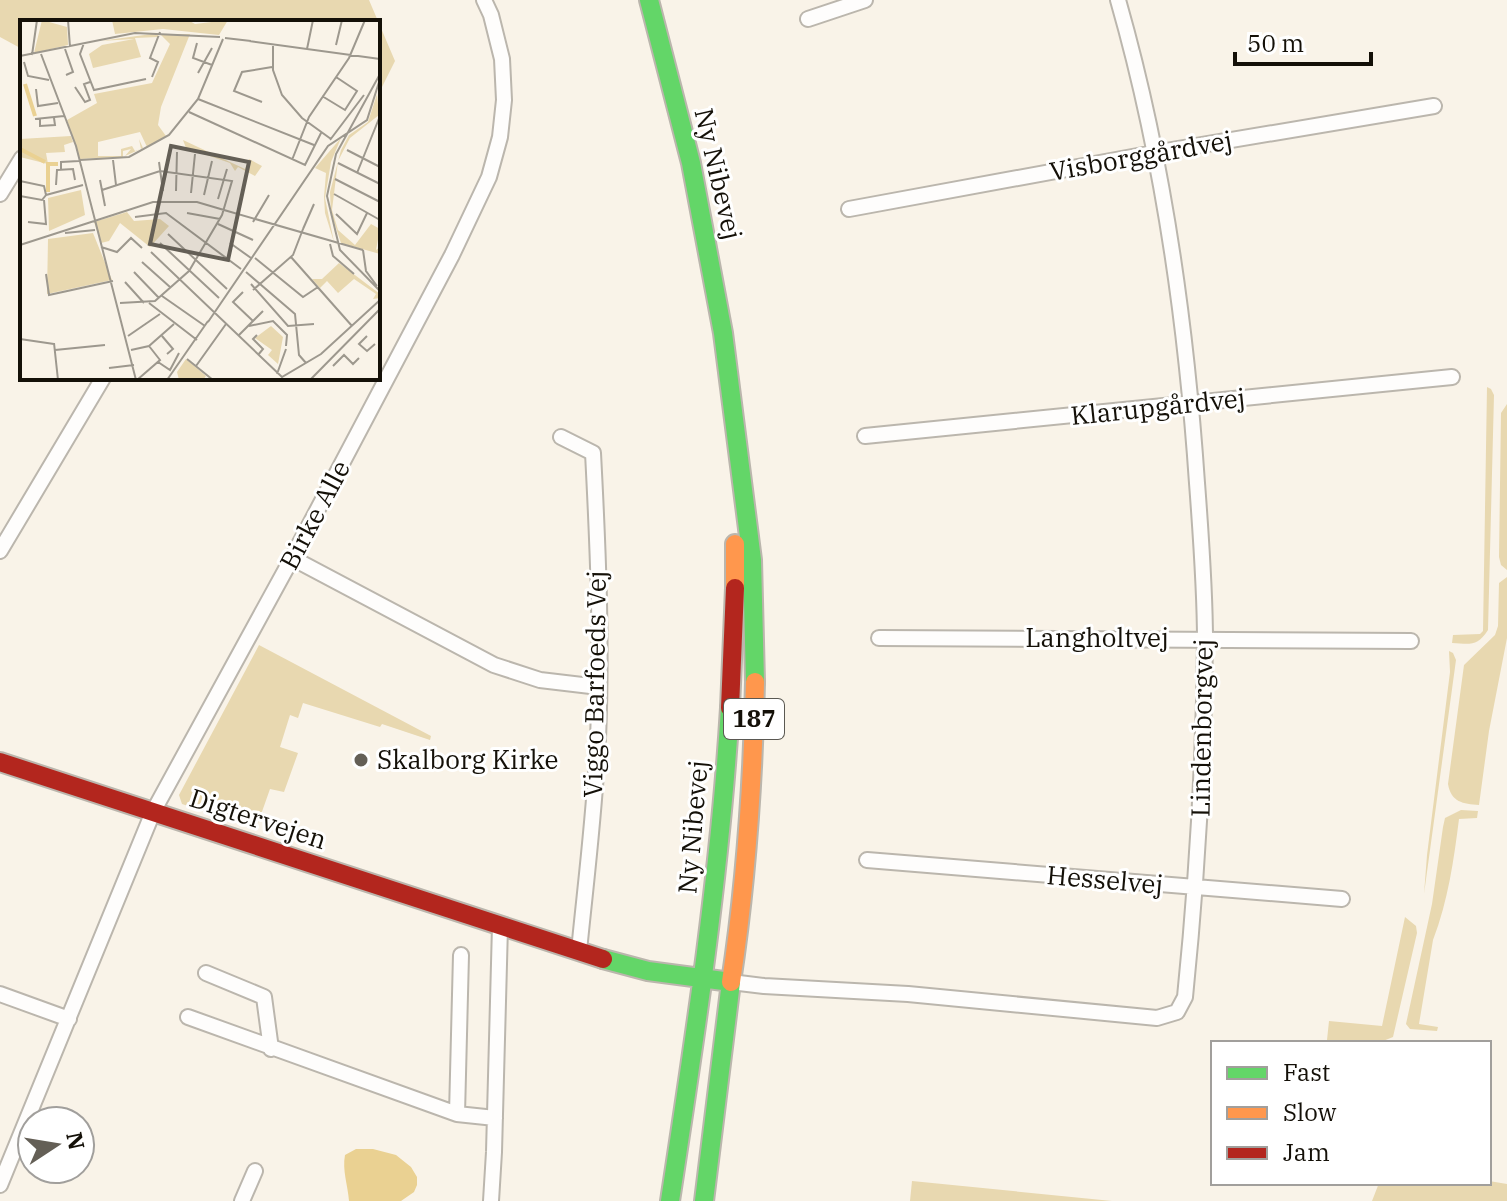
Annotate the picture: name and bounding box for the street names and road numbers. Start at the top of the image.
street label: Ny Nibevej [687,105,751,243]
street label: Visborggårdvej [1047,122,1235,188]
street label: Klarupgårdvej [1069,380,1247,432]
street label: Birke Alle [271,454,357,575]
street label: Viggo Barfoeds Vej [575,570,613,798]
street label: Langholtvej [1025,620,1169,654]
street label: Lindenborgvej [1182,638,1220,817]
road number: 187 [724,699,784,739]
street label: Ny Nibevej [669,759,715,895]
street label: Digtervejen [185,780,331,856]
street label: Hesselvej [1045,857,1165,901]

